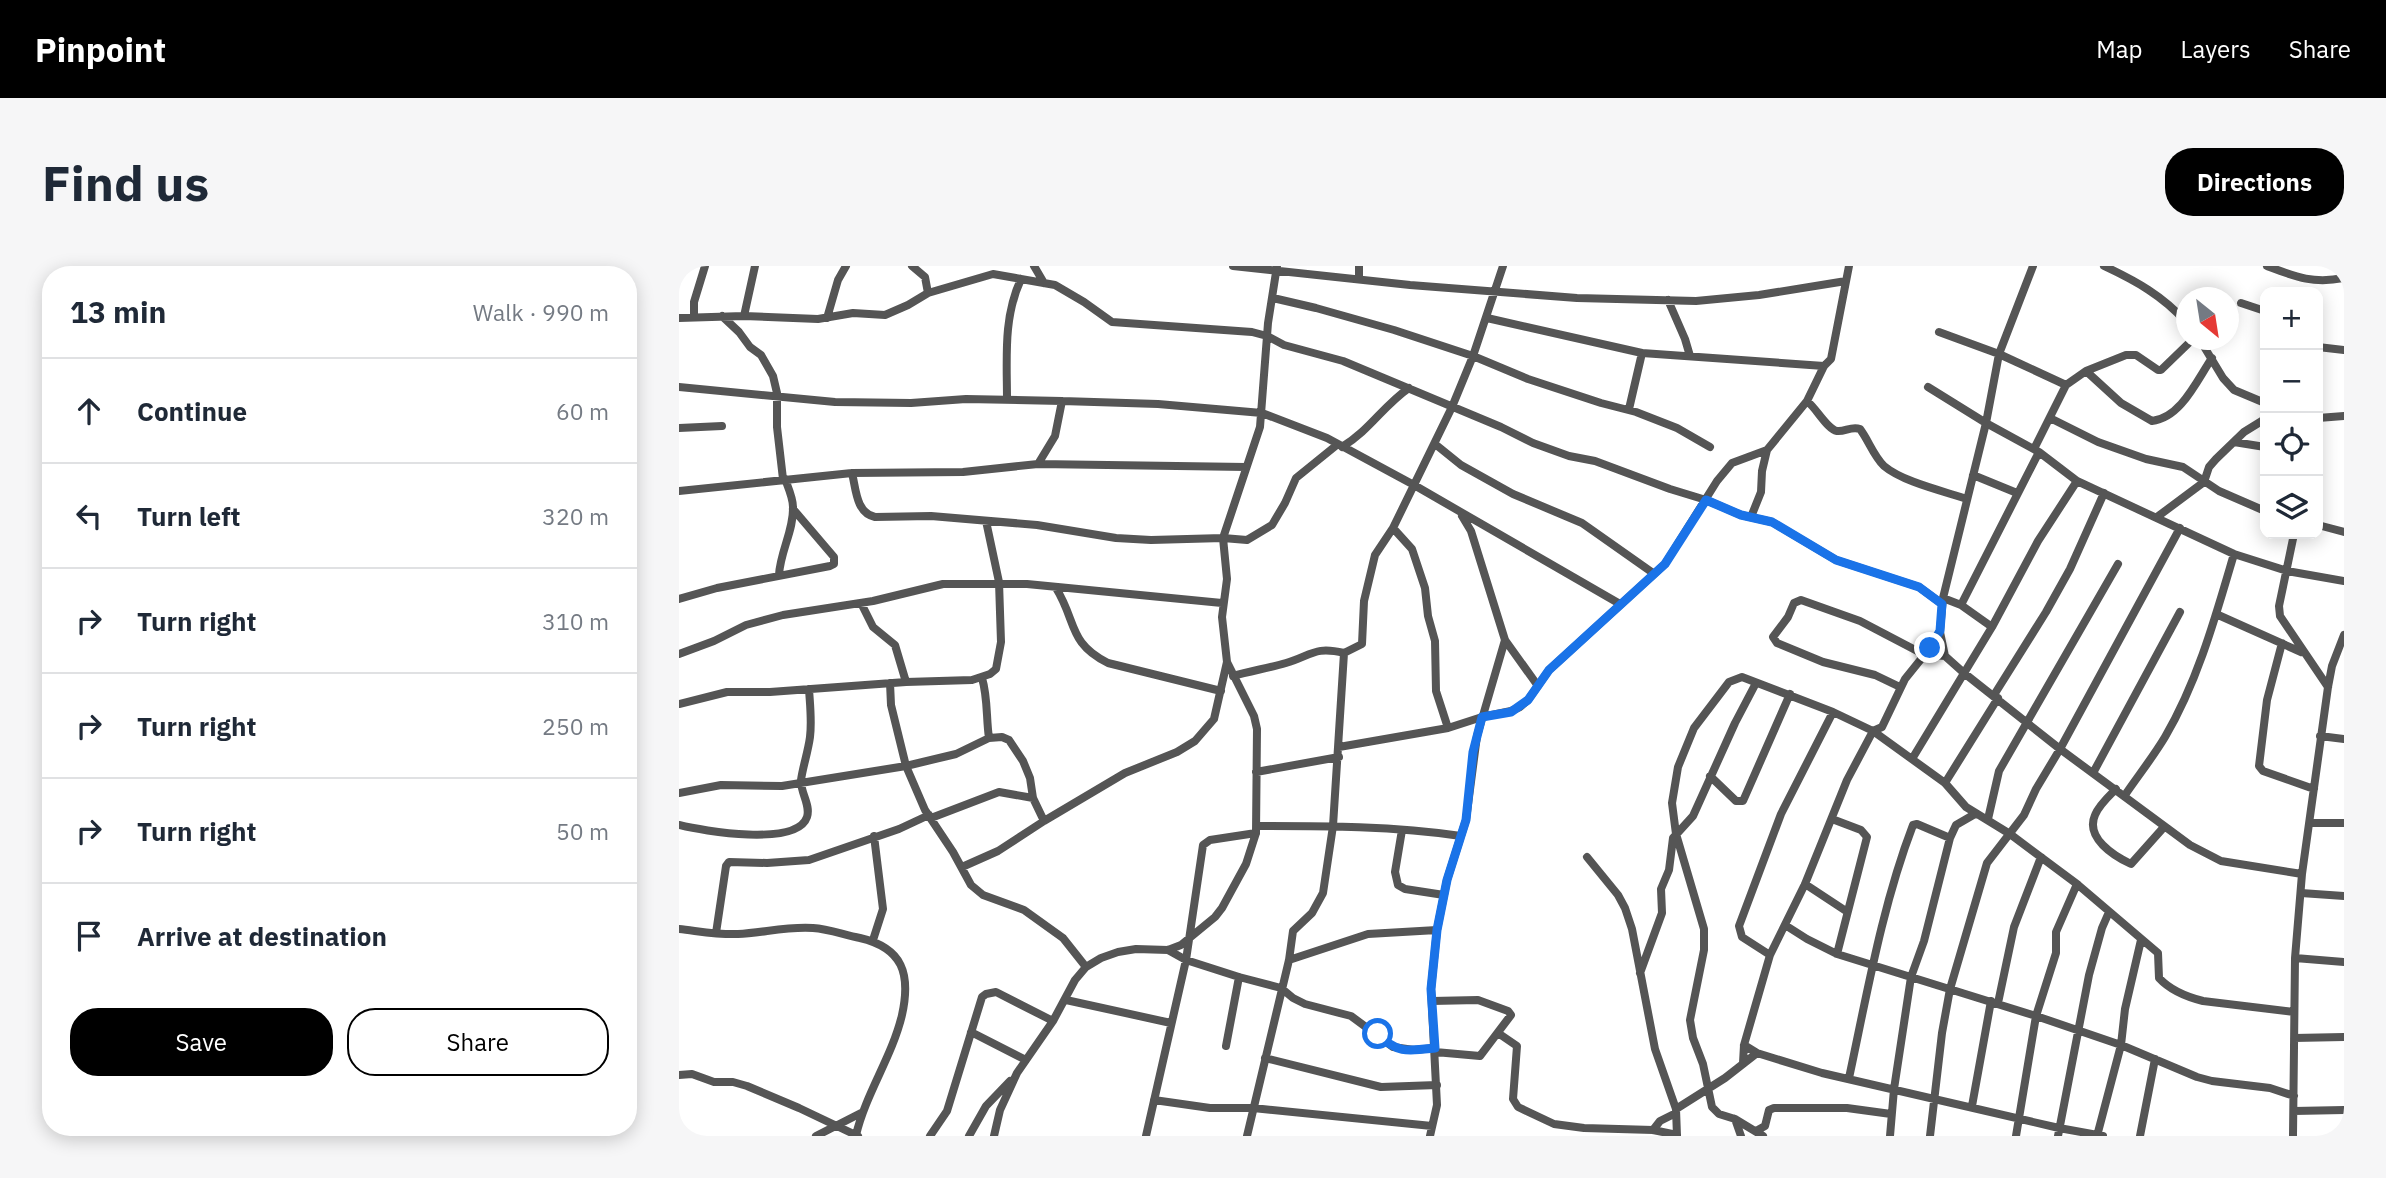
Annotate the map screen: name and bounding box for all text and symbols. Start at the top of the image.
text: Pinpoint [35,28,166,71]
text: Map [2096,33,2143,65]
text: Layers [2181,33,2251,65]
text: Share [2289,33,2351,65]
button: Directions [2165,148,2344,216]
text: Find us [42,151,209,214]
north arrow [2176,287,2239,350]
map controls [2260,287,2323,539]
button: + [2260,287,2323,350]
text: 13 min [70,292,166,331]
text: Walk · 990 m [473,297,609,327]
button: − [2260,350,2323,413]
icon: ahead [70,392,108,430]
text: Continue [137,394,247,428]
text: 60 m [556,396,609,426]
button: locate [2260,413,2323,476]
button: layers [2260,476,2323,539]
icon: left [70,497,108,535]
text: Turn left [137,499,240,533]
text: 320 m [542,501,609,531]
icon: right [70,602,108,640]
text: Turn right [137,604,256,638]
text: 310 m [542,606,609,636]
route end [1914,632,1945,663]
icon: right [70,707,108,745]
text: Turn right [137,709,256,743]
text: 250 m [542,711,609,741]
icon: right [70,812,108,850]
text: Turn right [137,814,256,848]
text: 50 m [556,816,609,846]
icon: arrive [70,917,108,955]
text: Arrive at destination [137,919,387,953]
button: Save [70,1008,333,1076]
button: Share [347,1008,609,1076]
route start [1362,1018,1393,1049]

